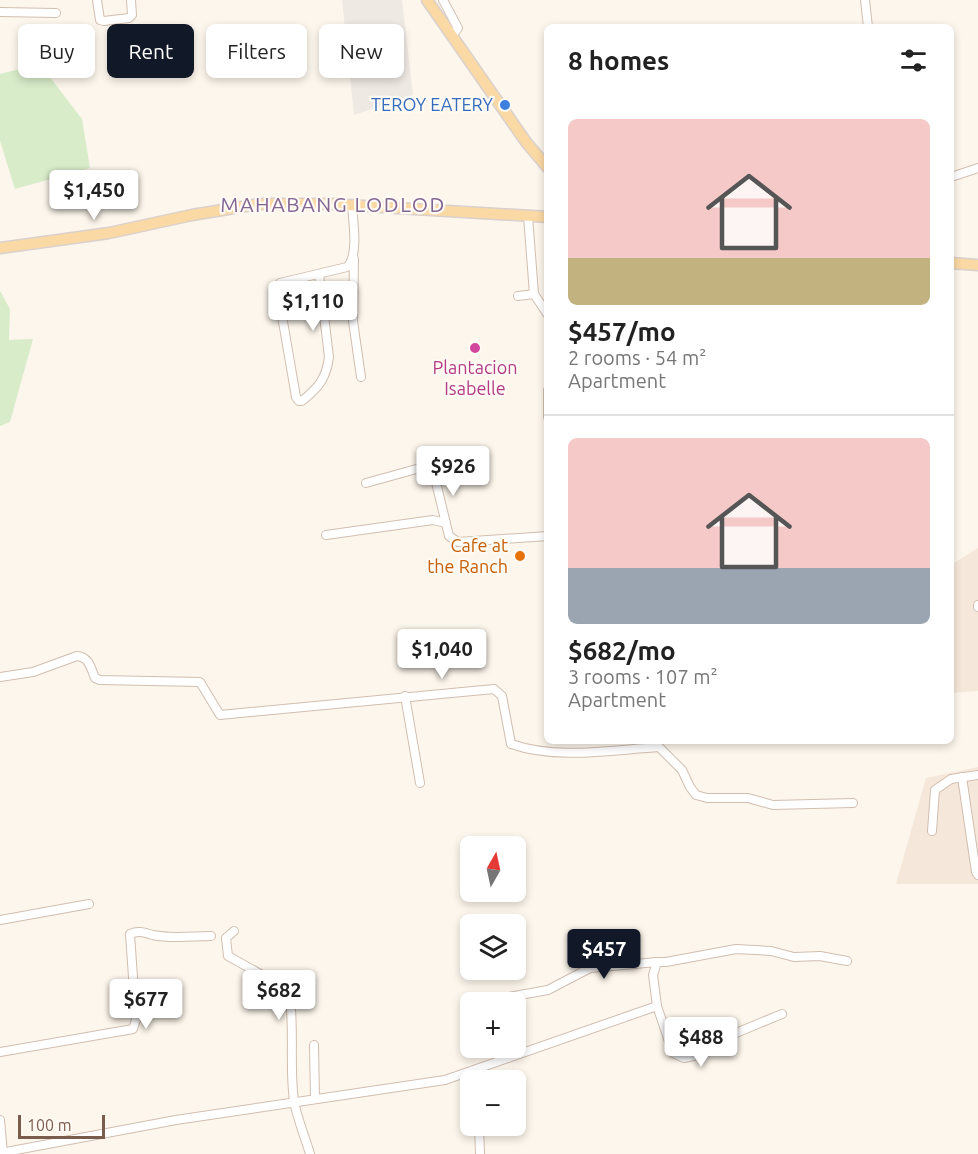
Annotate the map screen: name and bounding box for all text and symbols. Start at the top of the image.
chip: Buy [18,24,95,78]
chip: Rent [107,24,194,78]
chip: Filters [206,24,307,78]
chip: New [319,24,404,78]
icon: filters [897,44,930,77]
text: 8 homes [568,46,669,75]
place label: TEROY EATERY [371,94,494,114]
marker: TEROY EATERY [498,98,512,112]
icon: home [695,158,803,266]
pin: $1,450 [45,170,143,221]
text: $1,450 [63,178,125,201]
district label: MAHABANG LODLOD [220,192,446,216]
pin: $1,110 [264,281,362,332]
text: $1,110 [282,289,344,312]
text: $457/mo [568,317,676,346]
marker: Plantacion Isabelle [468,341,482,355]
text: 2 rooms · 54 m² [568,346,706,369]
place label: Plantacion Isabelle [433,357,517,398]
text: Apartment [568,369,666,392]
pin: $926 [417,446,489,497]
text: $926 [430,454,476,477]
icon: home [695,477,803,585]
place label: Cafe at the Ranch [427,535,508,576]
marker: Cafe at the Ranch [513,549,527,563]
pin: $1,040 [393,629,491,680]
text: $682/mo [568,636,676,665]
text: $1,040 [411,637,473,660]
text: 3 rooms · 107 m² [568,665,718,688]
text: Apartment [568,688,666,711]
north arrow [460,836,526,902]
map controls [460,836,526,1136]
button: layers [460,914,526,980]
pin: $457 [568,929,640,980]
text: $457 [581,937,627,960]
pin: $682 [243,970,315,1021]
text: $682 [256,978,302,1001]
pin: $677 [110,979,182,1030]
text: $677 [123,987,169,1010]
button: + [460,992,526,1058]
pin: $488 [665,1017,737,1068]
text: $488 [678,1025,724,1048]
button: − [460,1070,526,1136]
scale bar [18,1112,105,1140]
text: 100 m [27,1116,72,1134]

